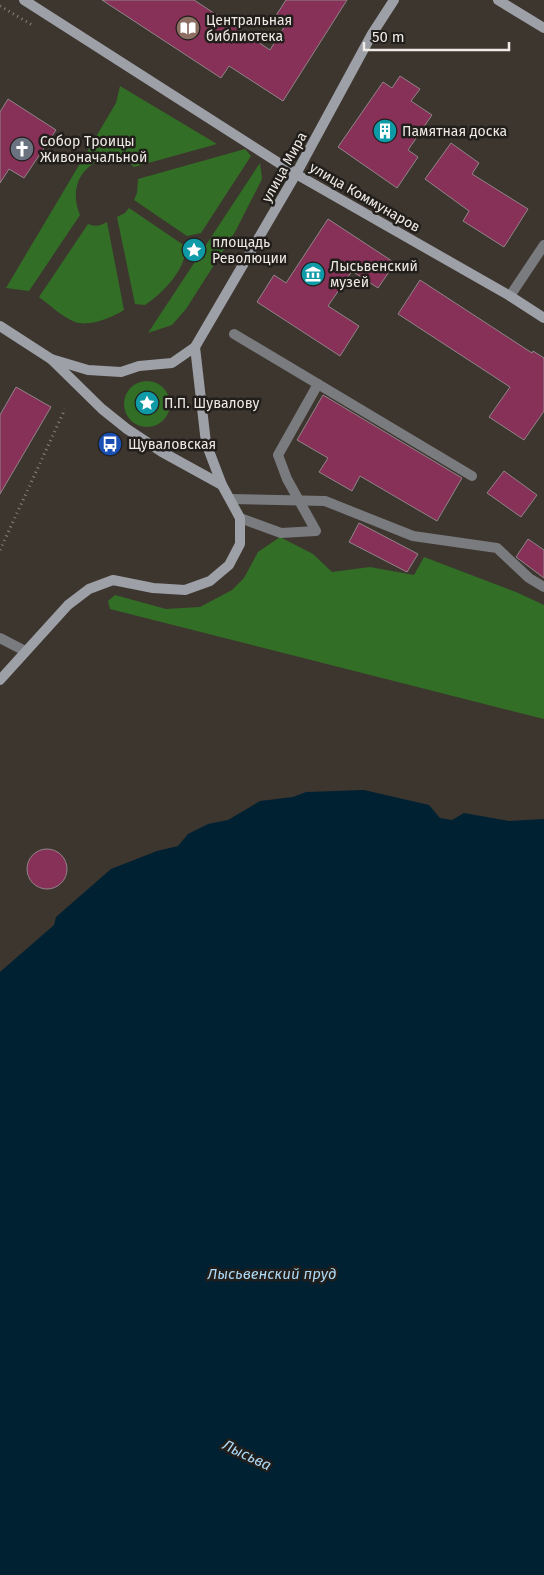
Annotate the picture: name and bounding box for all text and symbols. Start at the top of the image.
place label: Центральная библиотека [206,12,292,45]
library icon: Центральная библиотека [175,15,201,41]
scale bar [364,20,509,52]
text: 50 m [372,28,405,46]
building icon: Памятная доска [372,118,398,144]
place label: Памятная доска [402,123,507,140]
street label: улица Мира [258,129,311,205]
place label: Собор Троицы Живоначальной [40,133,147,166]
church icon: Собор Троицы Живоначальной [9,136,35,162]
street label: улица Коммунаров [306,159,423,236]
place label: площадь Революции [212,234,287,267]
place icon: площадь Революции [181,237,207,263]
place label: Лысьвенский музей [330,258,418,291]
museum icon: Лысьвенский музей [300,261,326,287]
place icon: П.П. Шувалову [134,390,160,416]
place label: П.П. Шувалову [164,395,259,412]
bus stop icon: Щуваловская [97,431,123,457]
place label: Щуваловская [128,436,216,453]
water label: Лысьвенский пруд [206,1265,337,1283]
water label: Лысьва [219,1435,274,1474]

